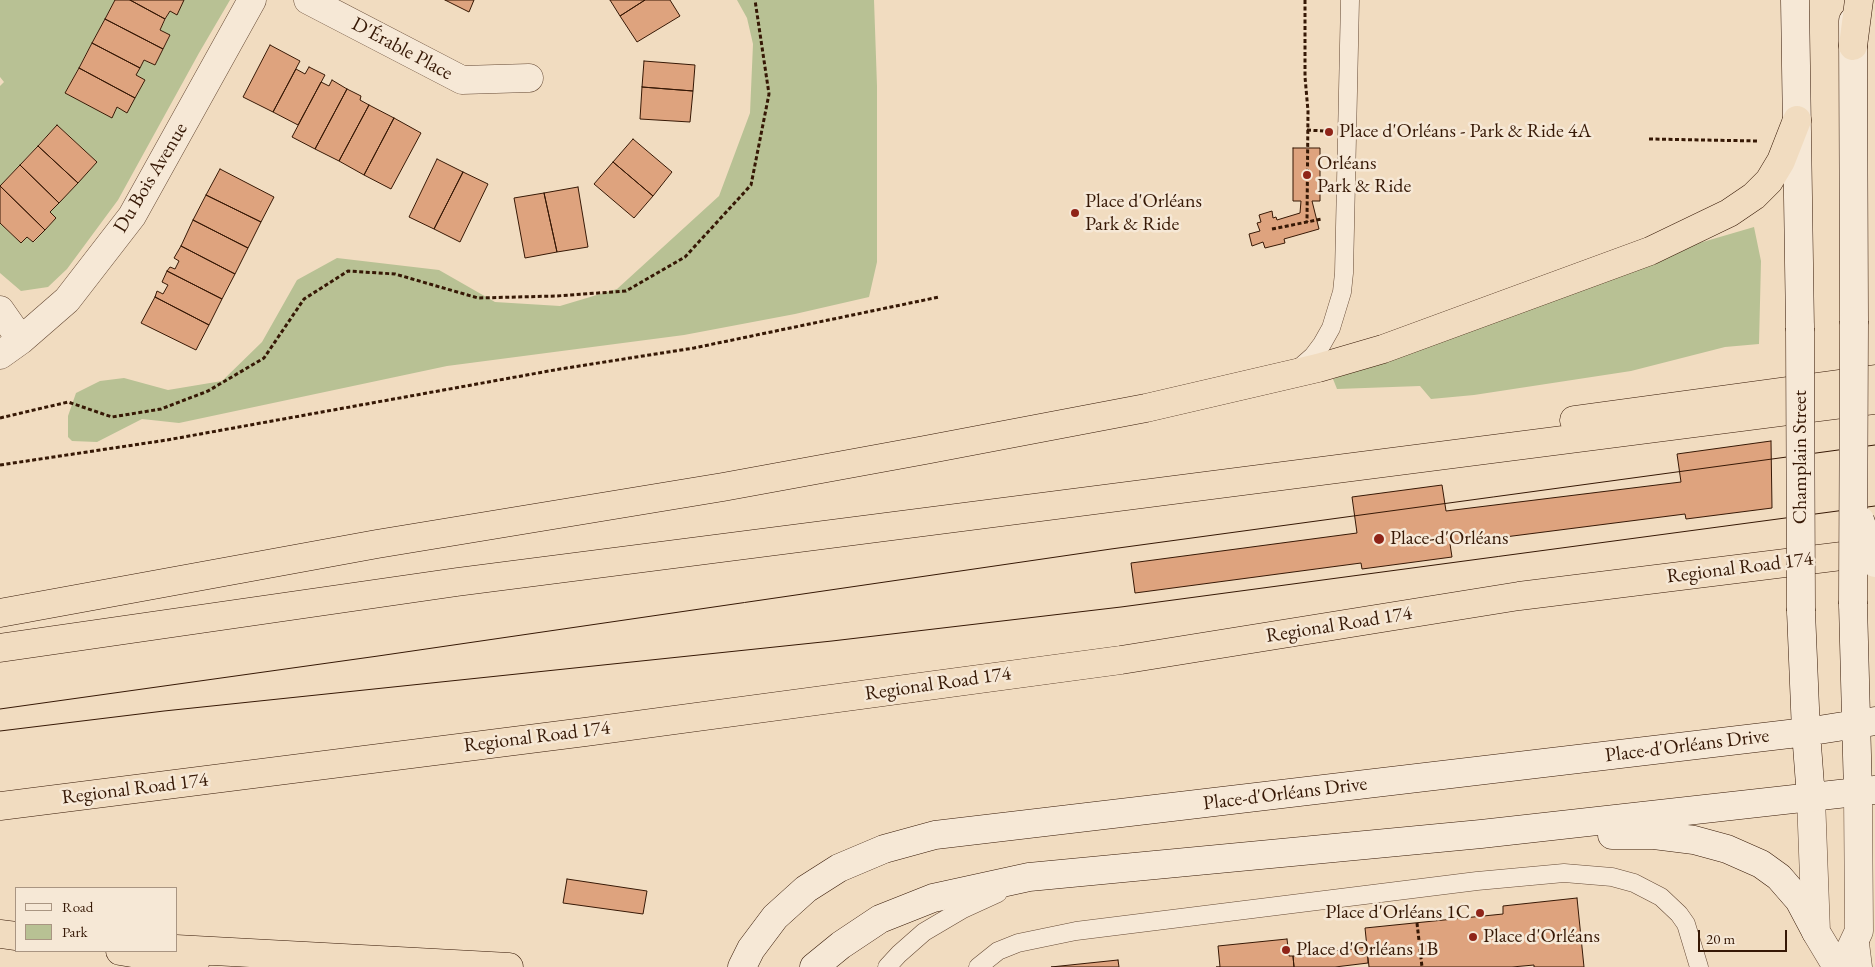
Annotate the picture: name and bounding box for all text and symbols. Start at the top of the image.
street label: D'Érable Place [347,12,457,86]
street label: Du Bois Avenue [109,119,193,237]
place label: Place d'Orléans - Park & Ride 4A [1339,120,1591,144]
marker: Place d'Orléans - Park & Ride 4A [1323,126,1335,138]
place label: Orléans Park & Ride [1317,152,1411,199]
marker: Orléans Park & Ride [1301,169,1313,181]
place label: Place d'Orléans Park & Ride [1085,190,1202,237]
marker: Place d'Orléans Park & Ride [1069,207,1081,219]
street label: Champlain Street [1789,390,1813,524]
place label: Place-d'Orléans [1390,527,1508,551]
marker: Place-d'Orléans [1372,532,1386,546]
street label: Regional Road 174 [1665,547,1815,589]
street label: Regional Road 174 [1264,602,1414,648]
street label: Regional Road 174 [863,662,1013,706]
street label: Regional Road 174 [462,716,612,758]
street label: Place-d'Orléans Drive [1604,724,1770,768]
street label: Regional Road 174 [60,768,210,810]
street label: Place-d'Orléans Drive [1202,772,1368,816]
legend [15,887,178,952]
text: Road [62,897,93,916]
place label: Place d'Orléans 1C [1325,901,1470,925]
marker: Place d'Orléans 1C [1474,907,1486,919]
scale bar [1700,920,1789,952]
text: Park [62,922,88,941]
place label: Place d'Orléans [1483,925,1600,949]
text: 20 m [1706,929,1735,948]
marker: Place d'Orléans [1467,931,1479,943]
place label: Place d'Orléans 1B [1296,938,1438,962]
marker: Place d'Orléans 1B [1280,944,1292,956]

